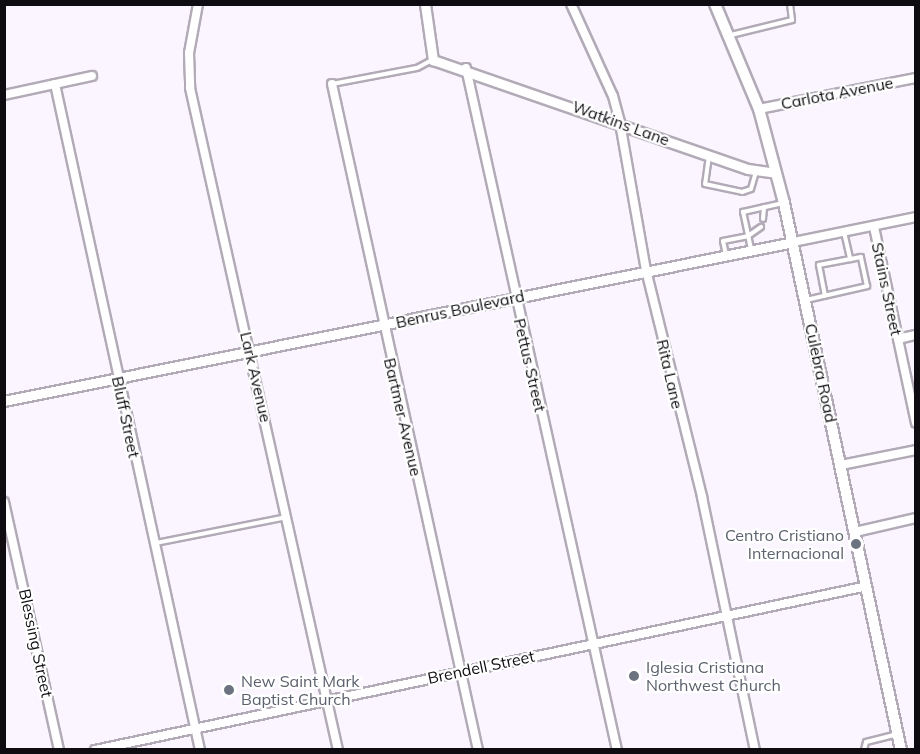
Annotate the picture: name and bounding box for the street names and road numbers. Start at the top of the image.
street label: Carlota Avenue [779,73,895,113]
street label: Watkins Lane [570,97,672,149]
street label: Stains Street [868,241,906,337]
street label: Benrus Boulevard [394,286,526,332]
street label: Pettus Street [510,316,550,414]
street label: Culebra Road [801,322,841,424]
street label: Lark Avenue [236,330,276,424]
street label: Rita Lane [653,337,687,411]
street label: Bartmer Avenue [380,356,426,478]
street label: Bluff Street [108,374,144,460]
street label: Blessing Street [15,587,57,699]
street label: Brendell Street [426,646,536,688]

